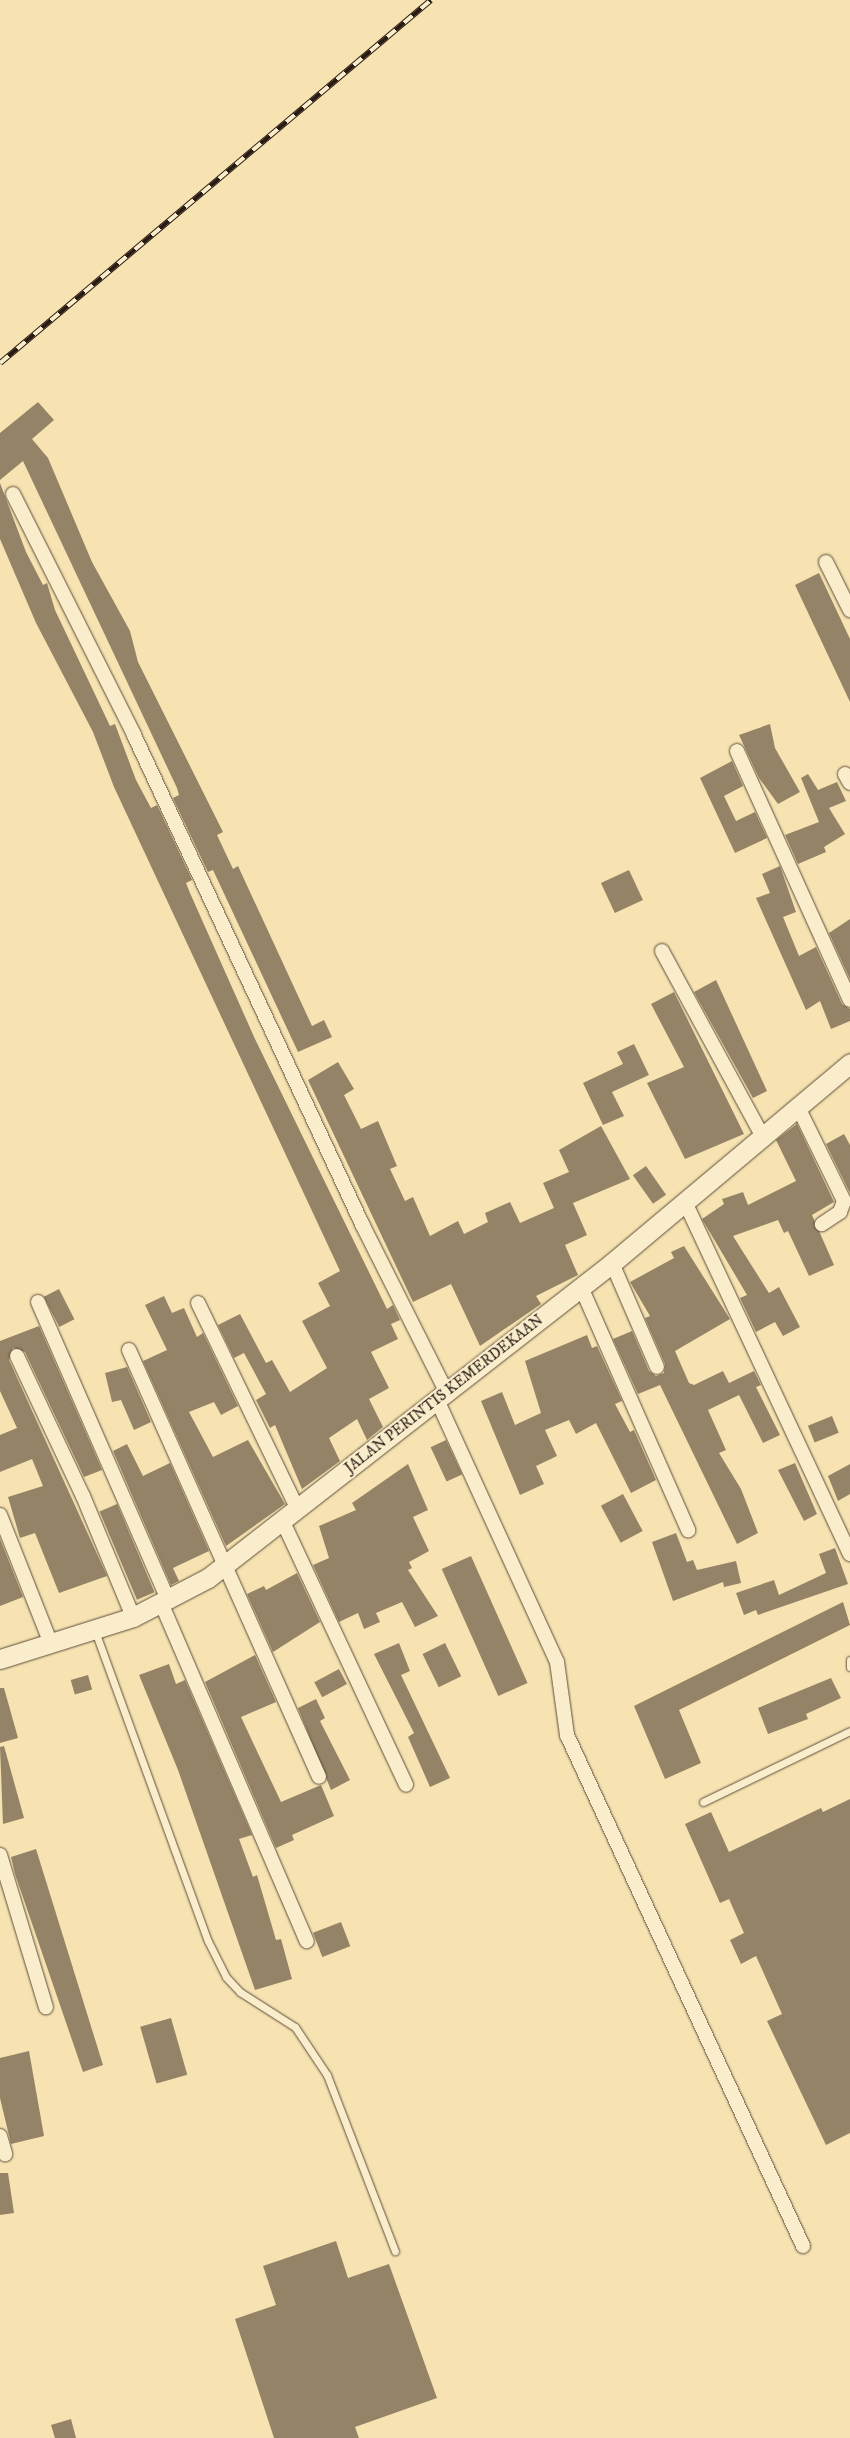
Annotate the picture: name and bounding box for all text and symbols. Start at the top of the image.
street label: JALAN PERINTIS KEMERDEKAAN [341,1311,547,1477]

